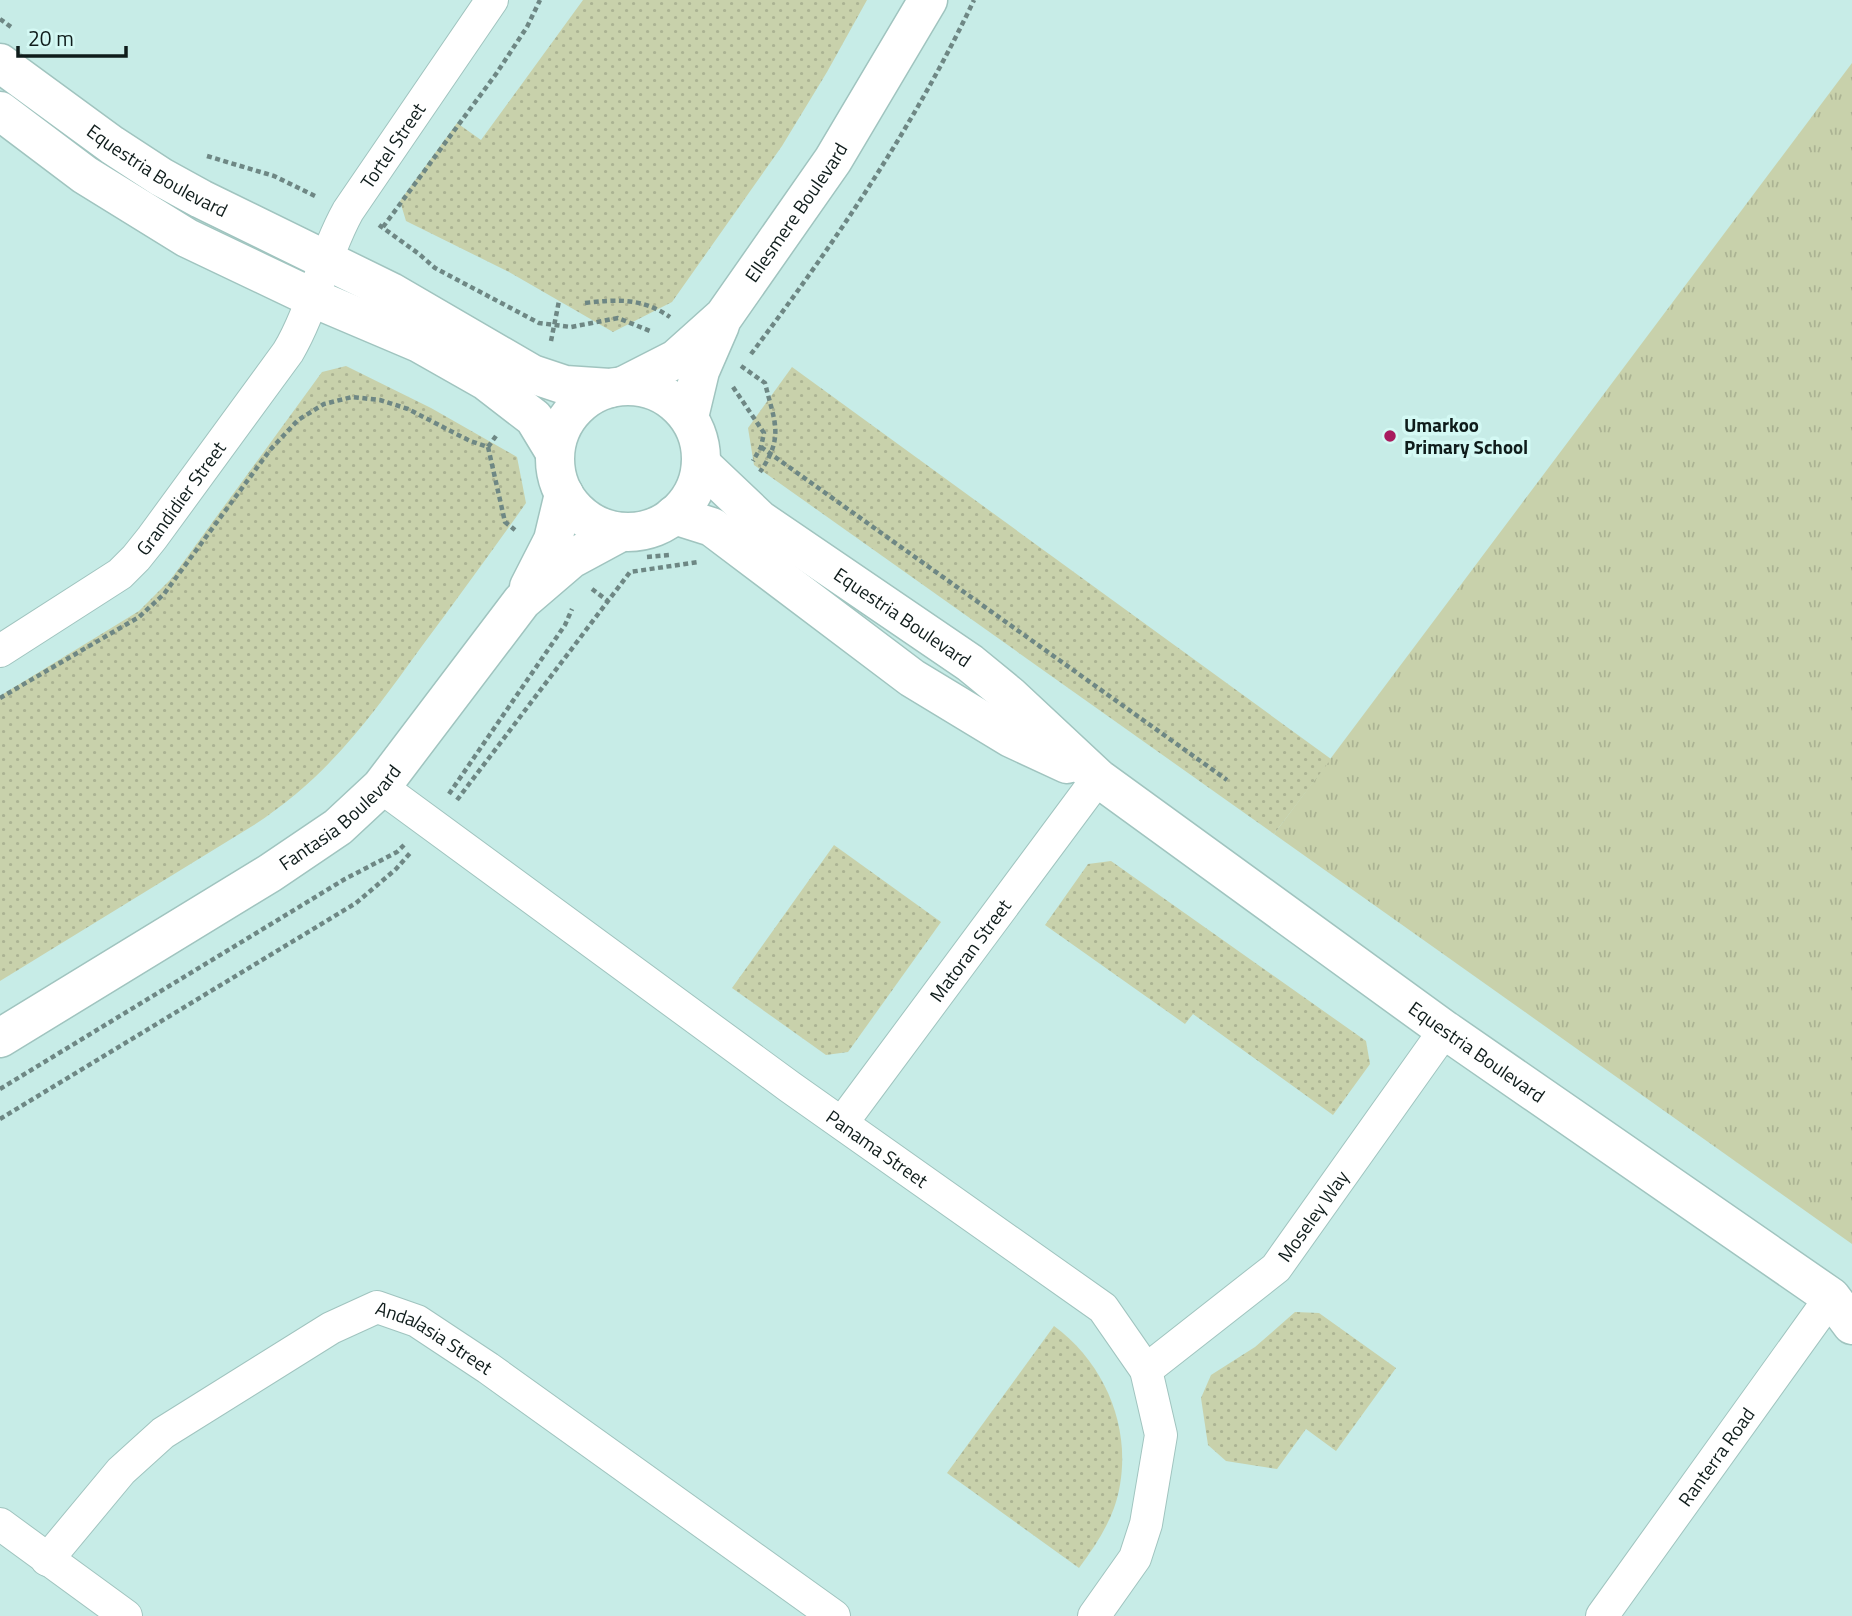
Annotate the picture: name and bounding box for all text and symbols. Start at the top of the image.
scale bar [18,14,126,58]
text: 20 m [28,22,74,54]
street label: Tortel Street [352,96,432,194]
street label: Equestria Boulevard [81,116,233,224]
street label: Ellesmere Boulevard [737,137,854,288]
place label: Umarkoo Primary School [1404,410,1528,461]
marker: Umarkoo Primary School [1382,428,1398,444]
street label: Grandidier Street [129,434,233,561]
street label: Equestria Boulevard [828,560,978,674]
street label: Fantasia Boulevard [273,758,407,877]
street label: Matoran Street [922,892,1018,1008]
street label: Equestria Boulevard [1403,993,1551,1109]
street label: Panama Street [821,1102,935,1195]
street label: Moseley Way [1270,1164,1355,1268]
street label: Andalasia Street [372,1293,499,1381]
street label: Ranterra Road [1670,1401,1761,1512]

